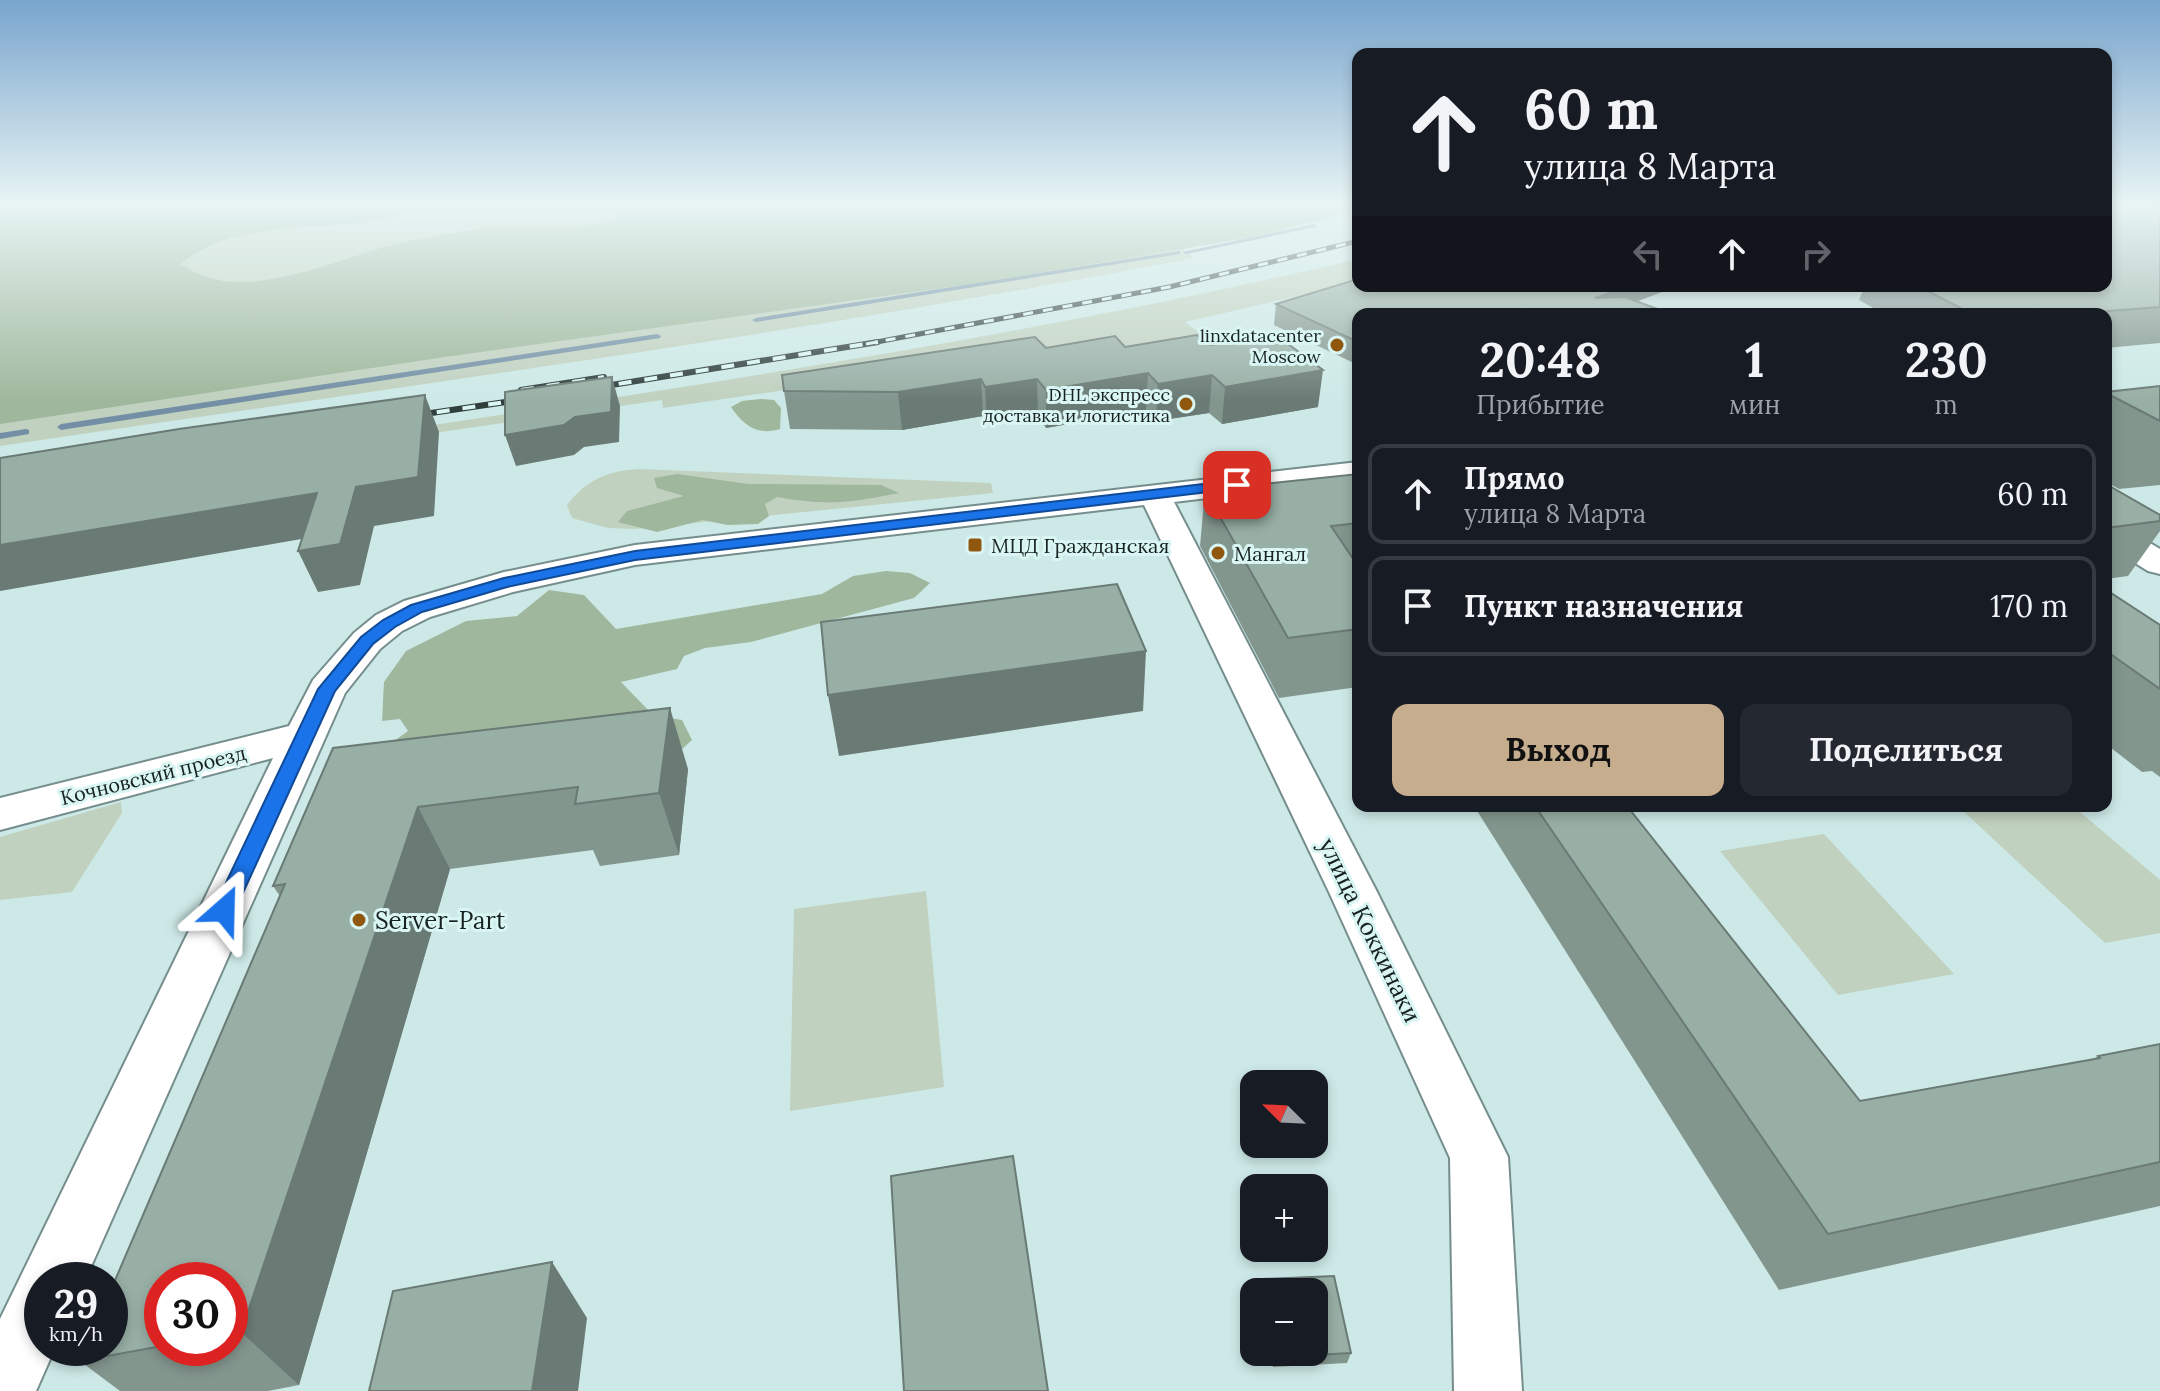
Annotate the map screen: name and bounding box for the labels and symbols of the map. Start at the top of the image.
place label: linxdatacenter Moscow [1200,324,1322,368]
marker: linxdatacenter Moscow [1328,336,1346,354]
place label: DHL экспресс доставка и логистика [983,383,1170,427]
marker: DHL экспресс доставка и логистика [1177,395,1195,413]
pin [1203,451,1271,519]
place label: МЦД Гражданская [991,533,1169,558]
marker: МЦД Гражданская [966,536,984,554]
place label: Мангал [1234,541,1306,566]
marker: Мангал [1209,544,1227,562]
street label: Кочновский проезд [58,740,249,810]
street label: улица Коккинаки [1312,833,1428,1027]
position arrow [182,868,266,952]
place label: Server-Part [375,905,506,936]
marker: Server-Part [350,911,368,929]
north arrow [1240,1070,1328,1158]
speed limit sign: 30 [144,1262,248,1366]

